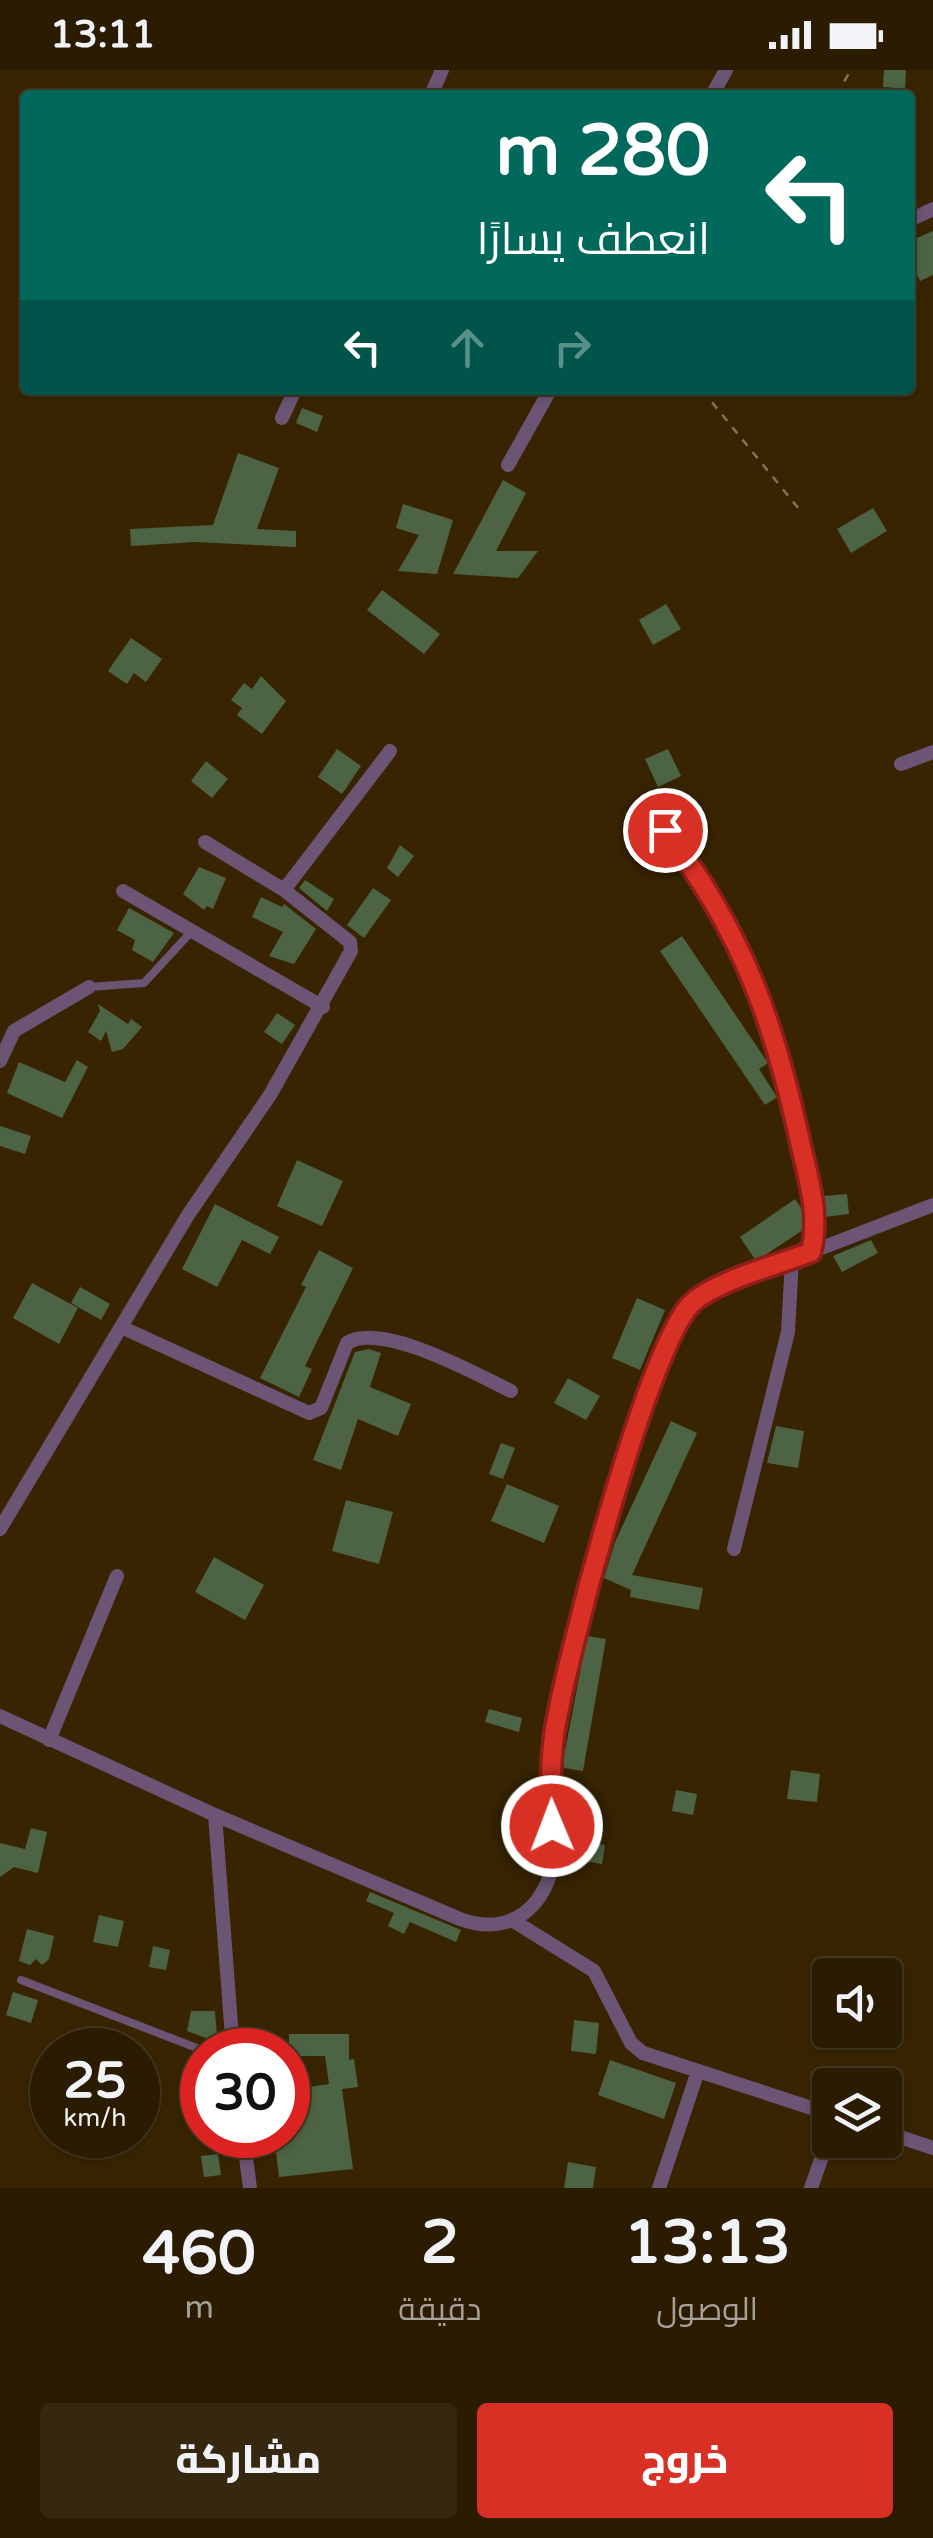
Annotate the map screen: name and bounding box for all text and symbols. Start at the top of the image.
text: 13:11 [50,12,155,58]
text: 280 m [496,110,710,194]
icon: left [745,130,875,260]
text: انعطف يسارًا [476,213,710,267]
icon: left [335,320,390,375]
icon: ahead [440,320,495,375]
icon: right [545,320,600,375]
pin [623,788,708,873]
icon: arrive [638,803,693,858]
position arrow [500,1774,604,1878]
map controls [812,1958,902,2158]
button: sound [812,1958,902,2048]
speed limit sign: 30 [180,2028,310,2158]
text: 25 [64,2051,126,2111]
button: layers [812,2068,902,2158]
text: km/h [64,2103,126,2133]
text: 2 [421,2207,459,2279]
text: 13:13 [624,2207,790,2279]
text: 460 [143,2218,256,2290]
text: m [184,2289,214,2327]
text: دقيقة [398,2291,481,2329]
text: الوصول [656,2291,758,2329]
button: مشاركة [40,2403,457,2518]
button: خروج [477,2403,893,2518]

